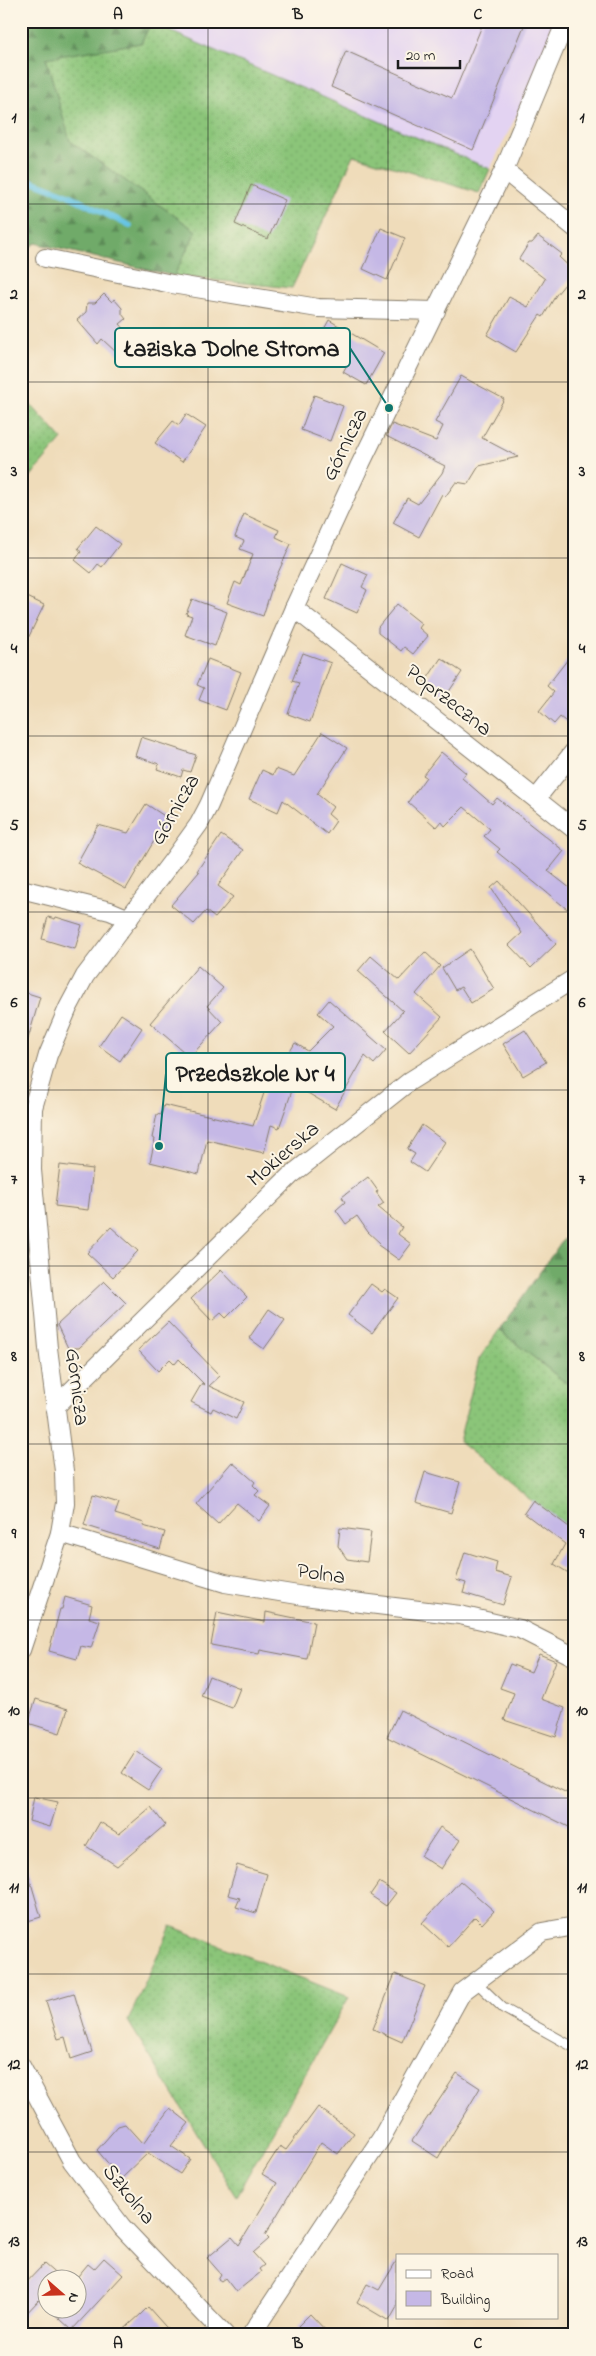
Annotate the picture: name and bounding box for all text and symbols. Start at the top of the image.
text: A [113,3,123,27]
text: B [292,3,304,27]
text: C [474,3,483,27]
scale bar [398,38,461,70]
text: 20 m [406,45,436,67]
text: 1 [11,106,17,130]
text: 1 [579,106,585,130]
text: 2 [9,283,18,307]
text: 2 [577,283,586,307]
callout: Łaziska Dolne Stroma [115,328,350,367]
text: Łaziska Dolne Stroma [124,333,339,368]
street label: Górnicza [315,403,377,487]
text: 3 [10,460,18,484]
text: 3 [578,460,586,484]
text: 4 [10,637,18,661]
text: 4 [578,637,586,661]
street label: Poprzeczna [398,657,498,745]
street label: Górnicza [143,768,209,852]
text: 5 [9,814,19,838]
text: 5 [577,814,587,838]
text: 6 [9,991,18,1015]
text: 6 [577,991,586,1015]
callout: Przedszkole Nr 4 [166,1053,345,1092]
text: Przedszkole Nr 4 [175,1058,335,1093]
street label: Mokierska [241,1114,327,1196]
text: 7 [11,1168,18,1192]
text: 7 [579,1168,586,1192]
text: 8 [10,1345,17,1369]
text: 8 [578,1345,585,1369]
street label: Górnicza [55,1346,97,1428]
text: 9 [11,1522,17,1546]
text: 9 [579,1522,585,1546]
street label: Polna [295,1556,347,1594]
text: 10 [8,1699,20,1723]
text: 10 [576,1699,588,1723]
text: 11 [9,1876,20,1900]
text: 11 [577,1876,588,1900]
text: 12 [7,2053,21,2077]
text: 12 [575,2053,589,2077]
street label: Szkolna [93,2158,163,2232]
text: 13 [8,2230,20,2254]
text: 13 [576,2230,588,2254]
legend [396,2254,558,2318]
text: Road [441,2263,474,2285]
north arrow [38,2268,88,2318]
text: Building [440,2289,490,2312]
text: N [61,2290,84,2306]
text: A [113,2332,123,2356]
text: B [292,2332,304,2356]
text: C [474,2332,483,2356]

